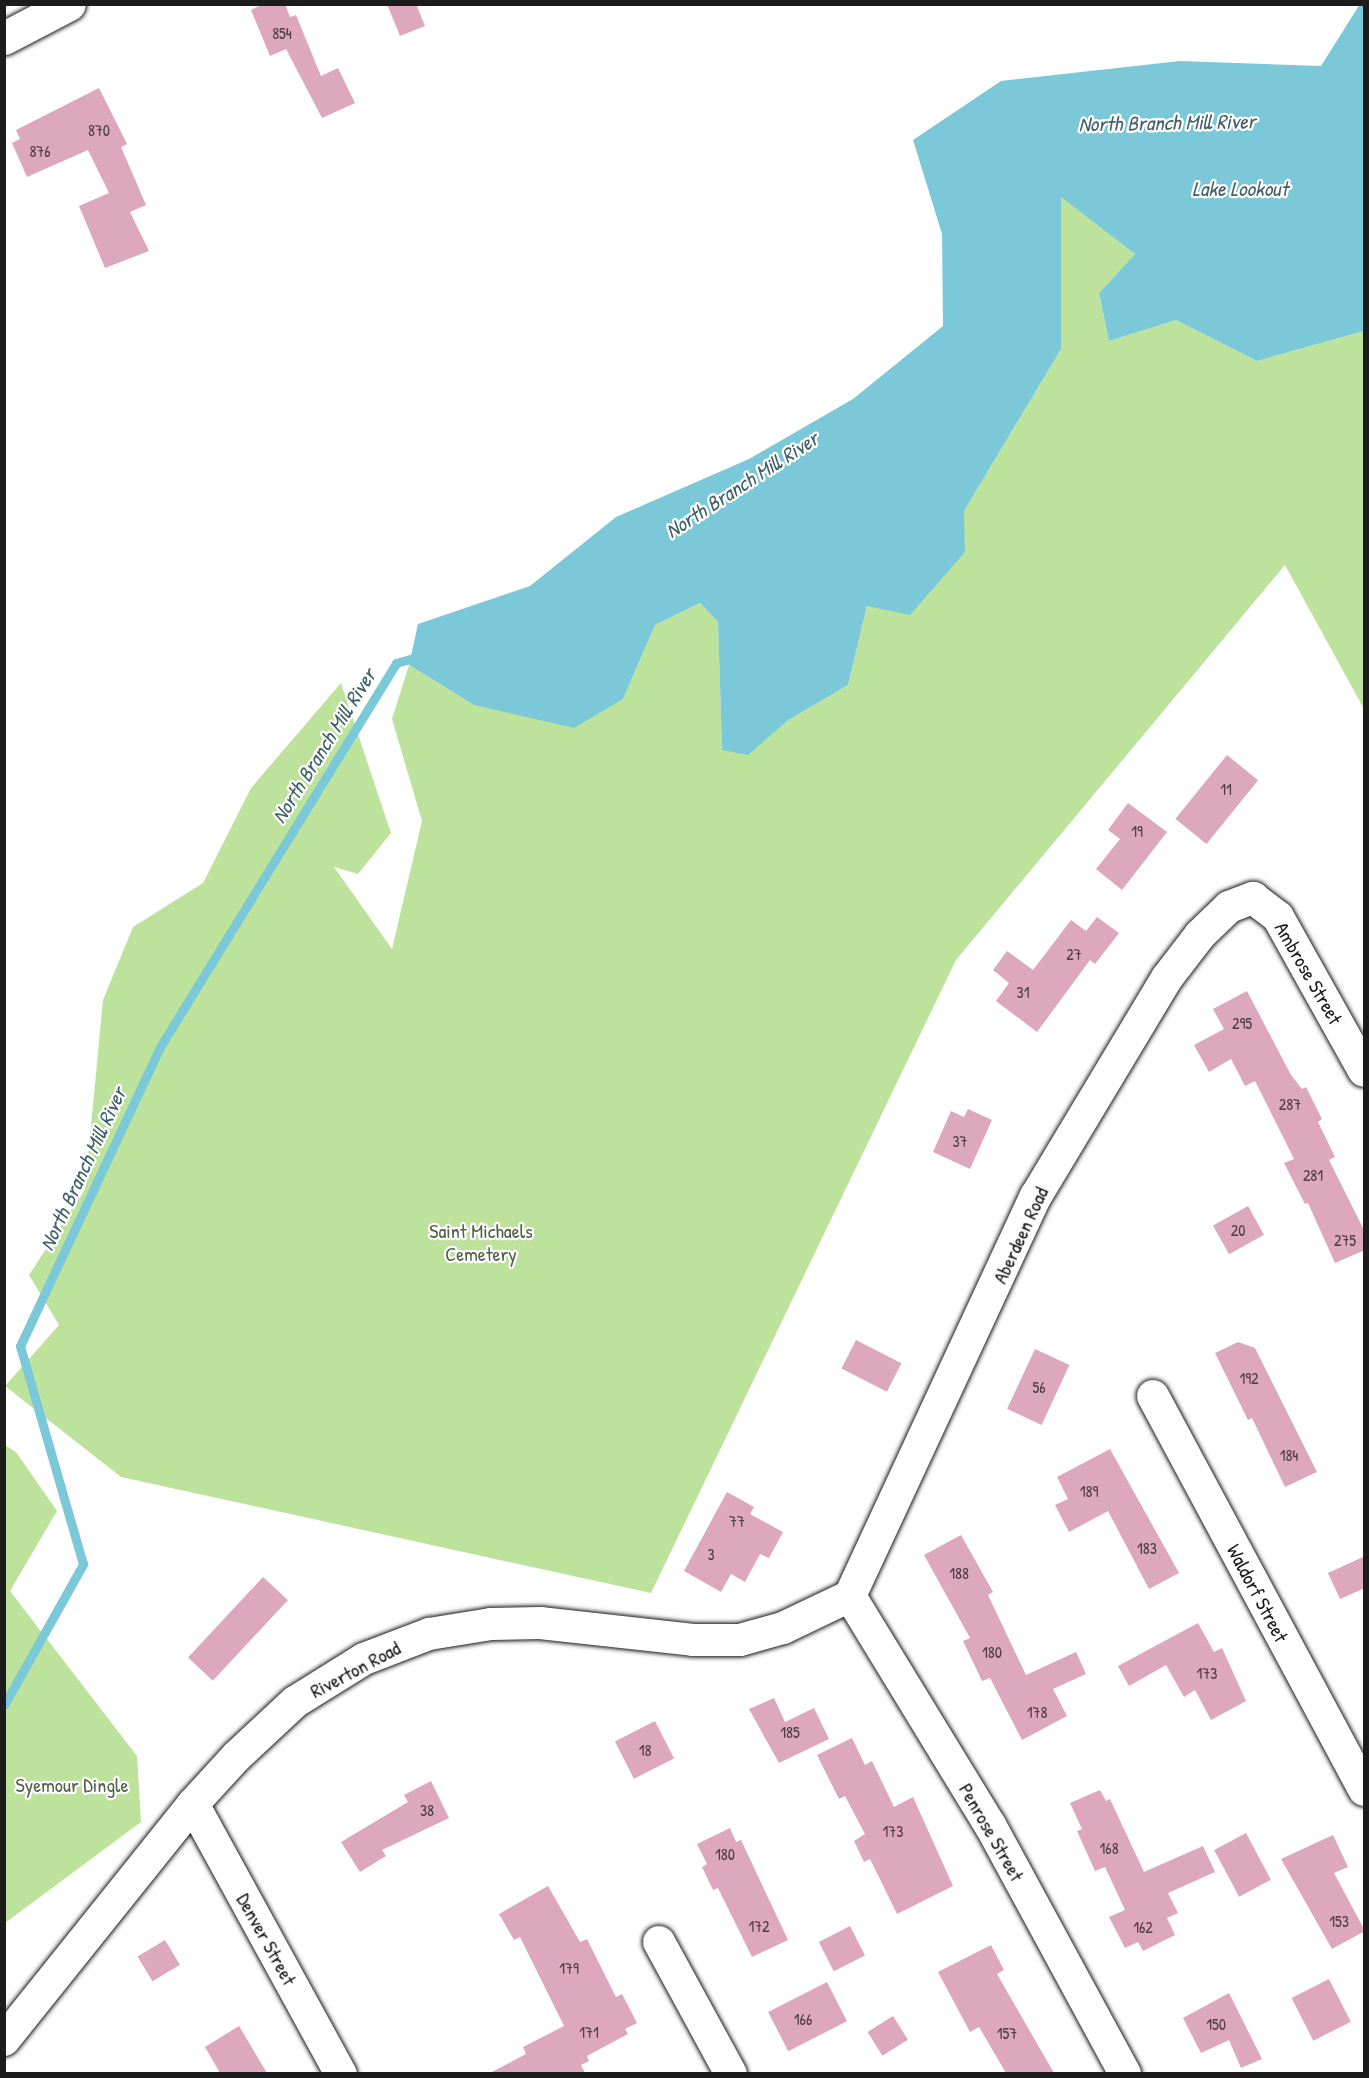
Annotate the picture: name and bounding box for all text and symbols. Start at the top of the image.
house number: 854 [272,23,292,43]
water label: North Branch Mill River [1078,109,1256,137]
house number: 870 [88,120,110,140]
house number: 876 [29,141,51,161]
water label: Lake Lookout [1192,176,1288,202]
water label: North Branch Mill River [661,426,823,544]
water label: North Branch Mill River [266,664,382,828]
house number: 11 [1220,779,1232,799]
house number: 19 [1131,821,1143,841]
street label: Ambrose Street [1270,918,1348,1028]
house number: 27 [1066,944,1082,964]
house number: 31 [1017,982,1029,1002]
house number: 295 [1232,1013,1252,1033]
water label: North Branch Mill River [34,1083,132,1255]
house number: 287 [1279,1094,1301,1114]
house number: 37 [952,1131,968,1151]
house number: 281 [1303,1165,1323,1185]
street label: Aberdeen Road [987,1183,1053,1287]
park label: Saint Michaels Cemetery [429,1219,533,1266]
house number: 20 [1231,1220,1245,1240]
house number: 275 [1334,1230,1356,1250]
house number: 192 [1239,1368,1259,1388]
house number: 56 [1032,1377,1046,1397]
house number: 184 [1280,1445,1298,1465]
house number: 189 [1080,1481,1098,1501]
house number: 77 [729,1511,745,1531]
house number: 183 [1137,1538,1157,1558]
street label: Waldorf Street [1222,1540,1294,1646]
house number: 3 [707,1544,715,1564]
house number: 188 [949,1563,969,1583]
street label: Riverton Road [306,1635,404,1703]
house number: 180 [982,1642,1002,1662]
house number: 173 [1197,1663,1217,1683]
house number: 178 [1027,1702,1047,1722]
house number: 185 [780,1722,800,1742]
house number: 18 [639,1740,651,1760]
park label: Syemour Dingle [16,1772,128,1796]
street label: Penrose Street [954,1779,1030,1885]
house number: 38 [420,1800,434,1820]
house number: 173 [883,1821,903,1841]
house number: 168 [1099,1838,1119,1858]
house number: 180 [715,1844,735,1864]
street label: Denver Street [232,1889,302,1989]
house number: 153 [1329,1911,1349,1931]
house number: 172 [748,1916,770,1936]
house number: 162 [1133,1917,1153,1937]
house number: 179 [559,1958,579,1978]
house number: 166 [794,2009,812,2029]
house number: 150 [1206,2014,1226,2034]
house number: 171 [579,2022,599,2042]
house number: 157 [997,2023,1017,2043]

